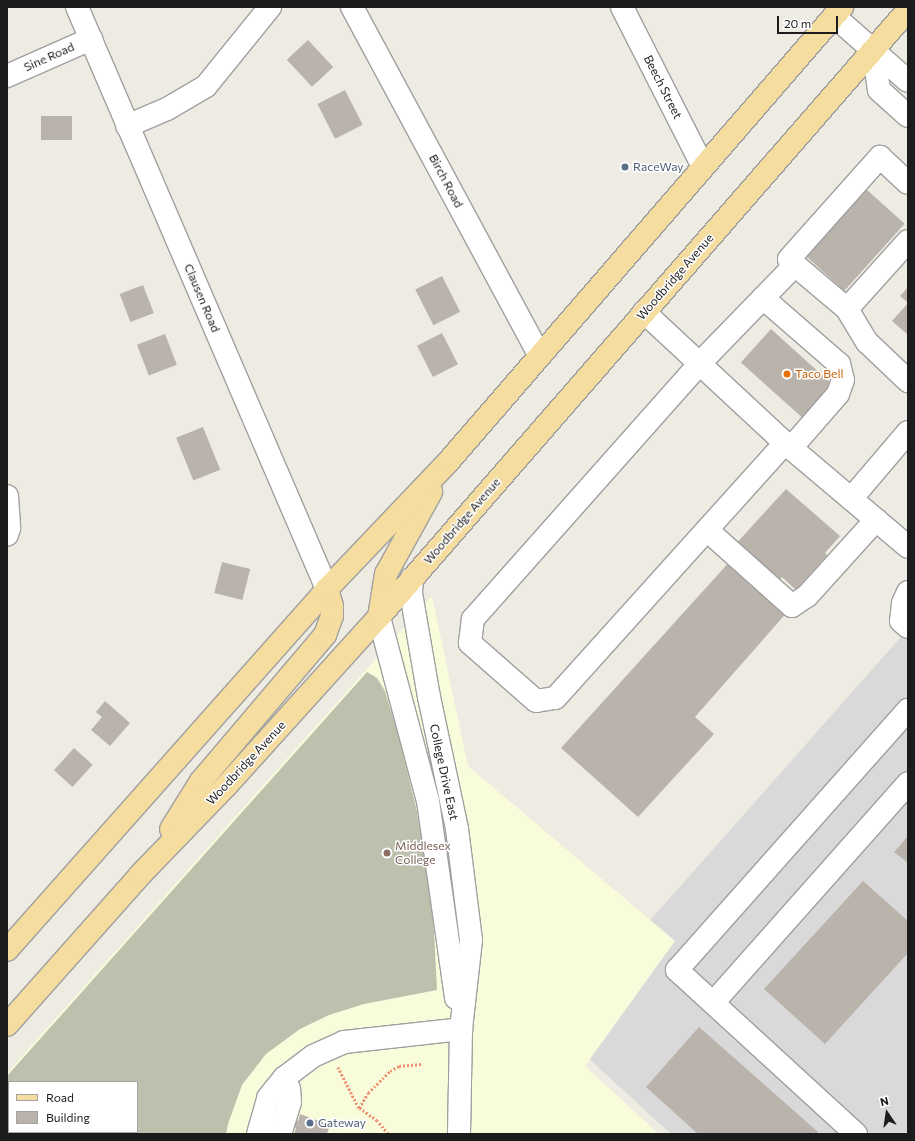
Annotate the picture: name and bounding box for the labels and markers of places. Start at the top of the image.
place label: RaceWay [633,160,684,174]
marker: RaceWay [620,162,630,172]
place label: Taco Bell [795,367,844,381]
marker: Taco Bell [782,369,792,379]
place label: Middlesex College [395,839,451,867]
marker: Middlesex College [382,848,392,858]
place label: Gateway [318,1116,366,1130]
marker: Gateway [305,1118,315,1128]

